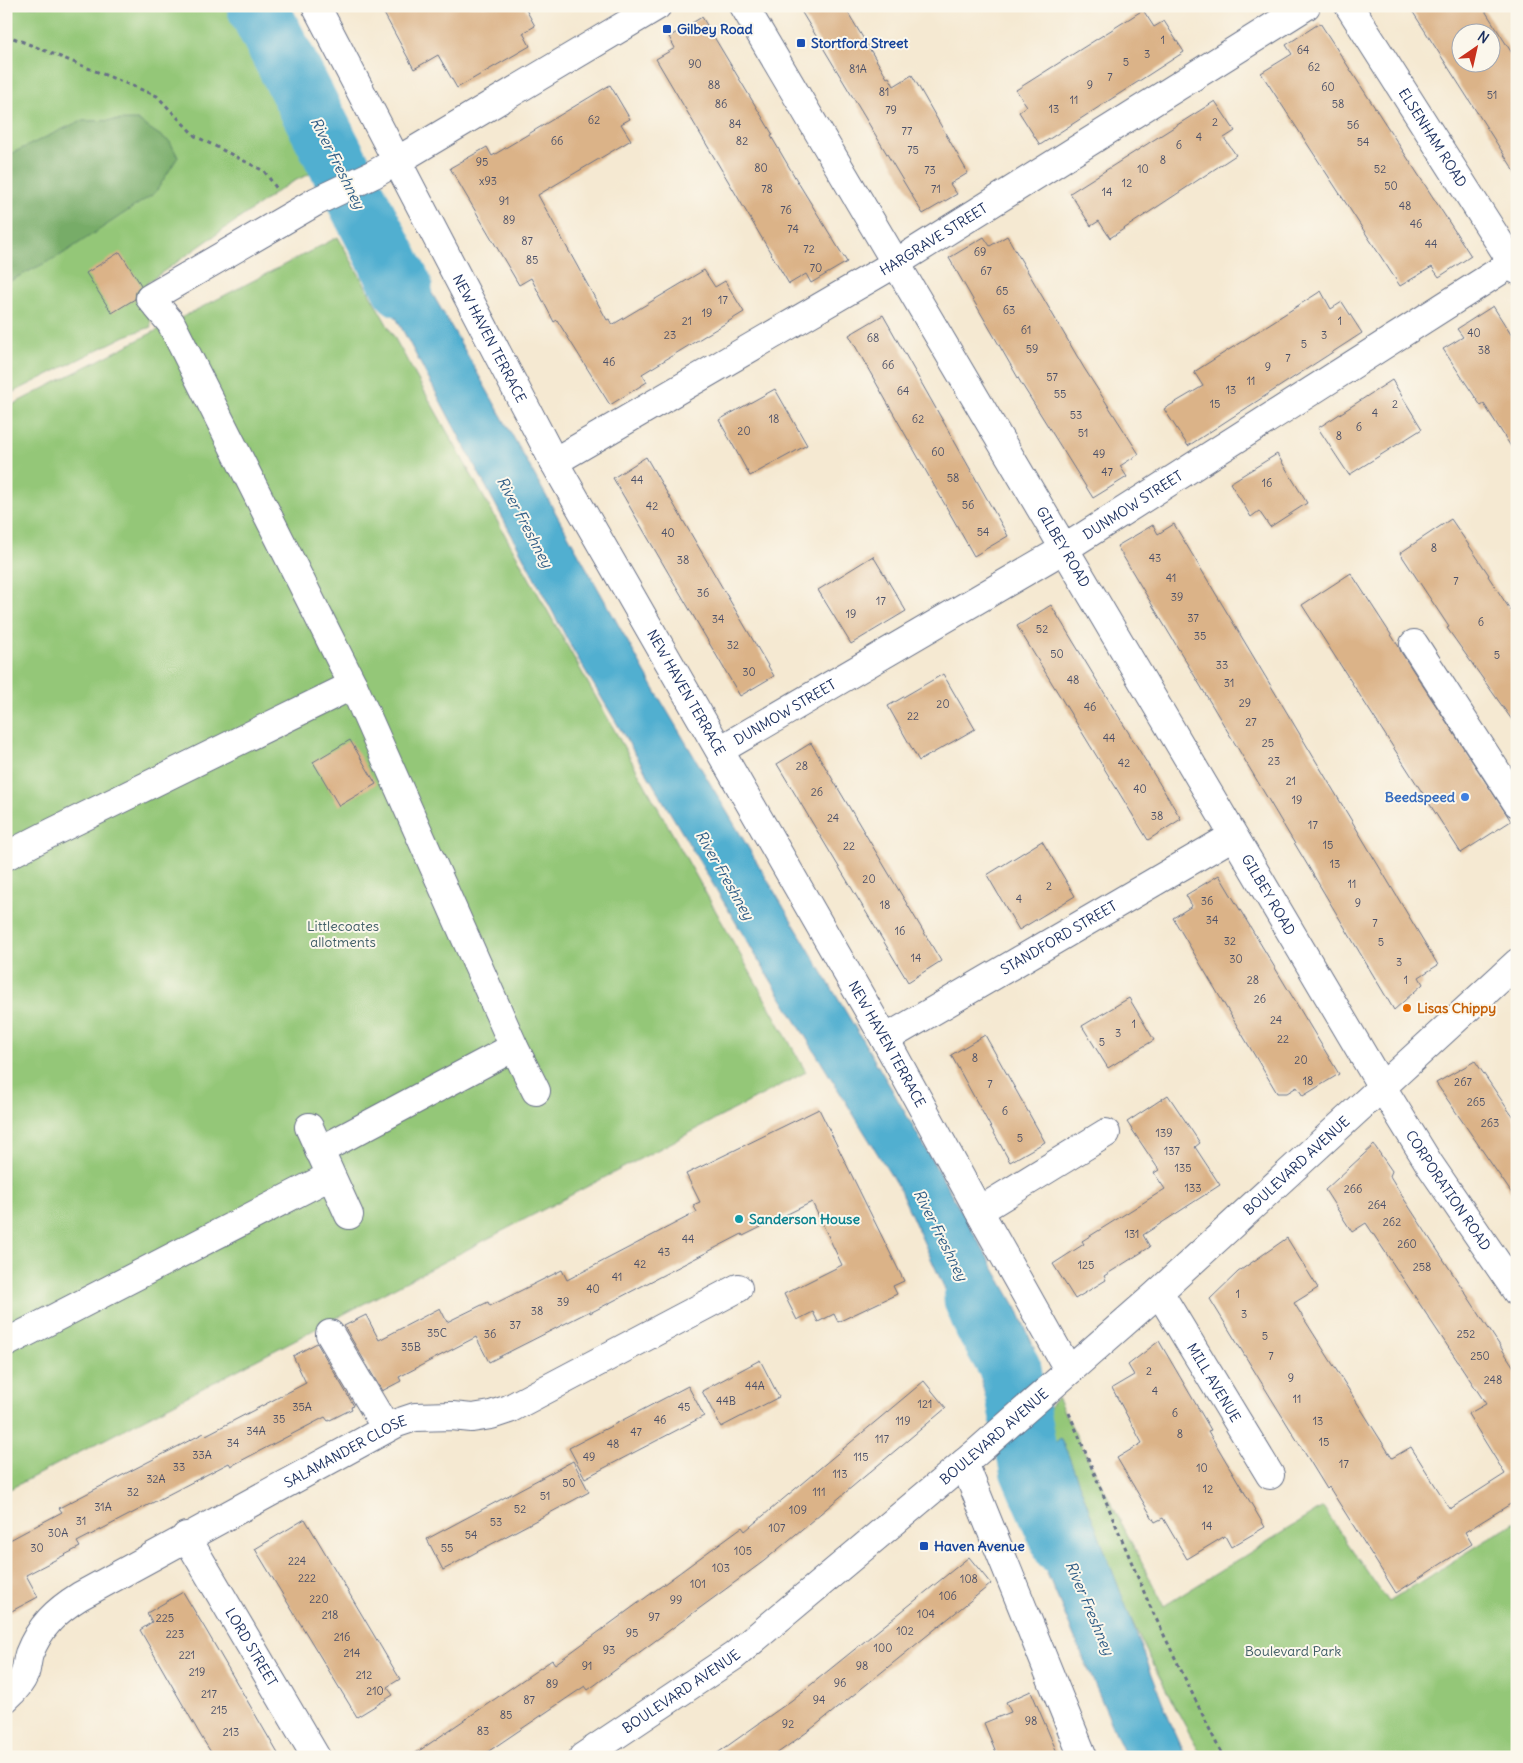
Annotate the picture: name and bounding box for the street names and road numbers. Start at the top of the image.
street label: ELSENHAM ROAD [1395,85,1471,191]
street label: HARGRAVE STREET [876,199,991,280]
street label: NEW HAVEN TERRACE [449,271,530,406]
street label: DUNMOW STREET [1079,467,1186,544]
street label: GILBEY ROAD [1032,503,1094,591]
street label: NEW HAVEN TERRACE [643,626,729,759]
street label: DUNMOW STREET [730,675,839,749]
street label: GILBEY ROAD [1238,851,1299,939]
street label: STANDFORD STREET [997,897,1120,979]
street label: NEW HAVEN TERRACE [844,977,930,1111]
street label: BOULEVARD AVENUE [1240,1112,1353,1219]
street label: CORPORATION ROAD [1402,1127,1495,1254]
street label: MILL AVENUE [1183,1340,1245,1425]
street label: BOULEVARD AVENUE [936,1384,1052,1489]
street label: SALAMANDER CLOSE [281,1411,409,1492]
street label: LORD STREET [221,1605,281,1690]
street label: BOULEVARD AVENUE [619,1646,744,1737]

